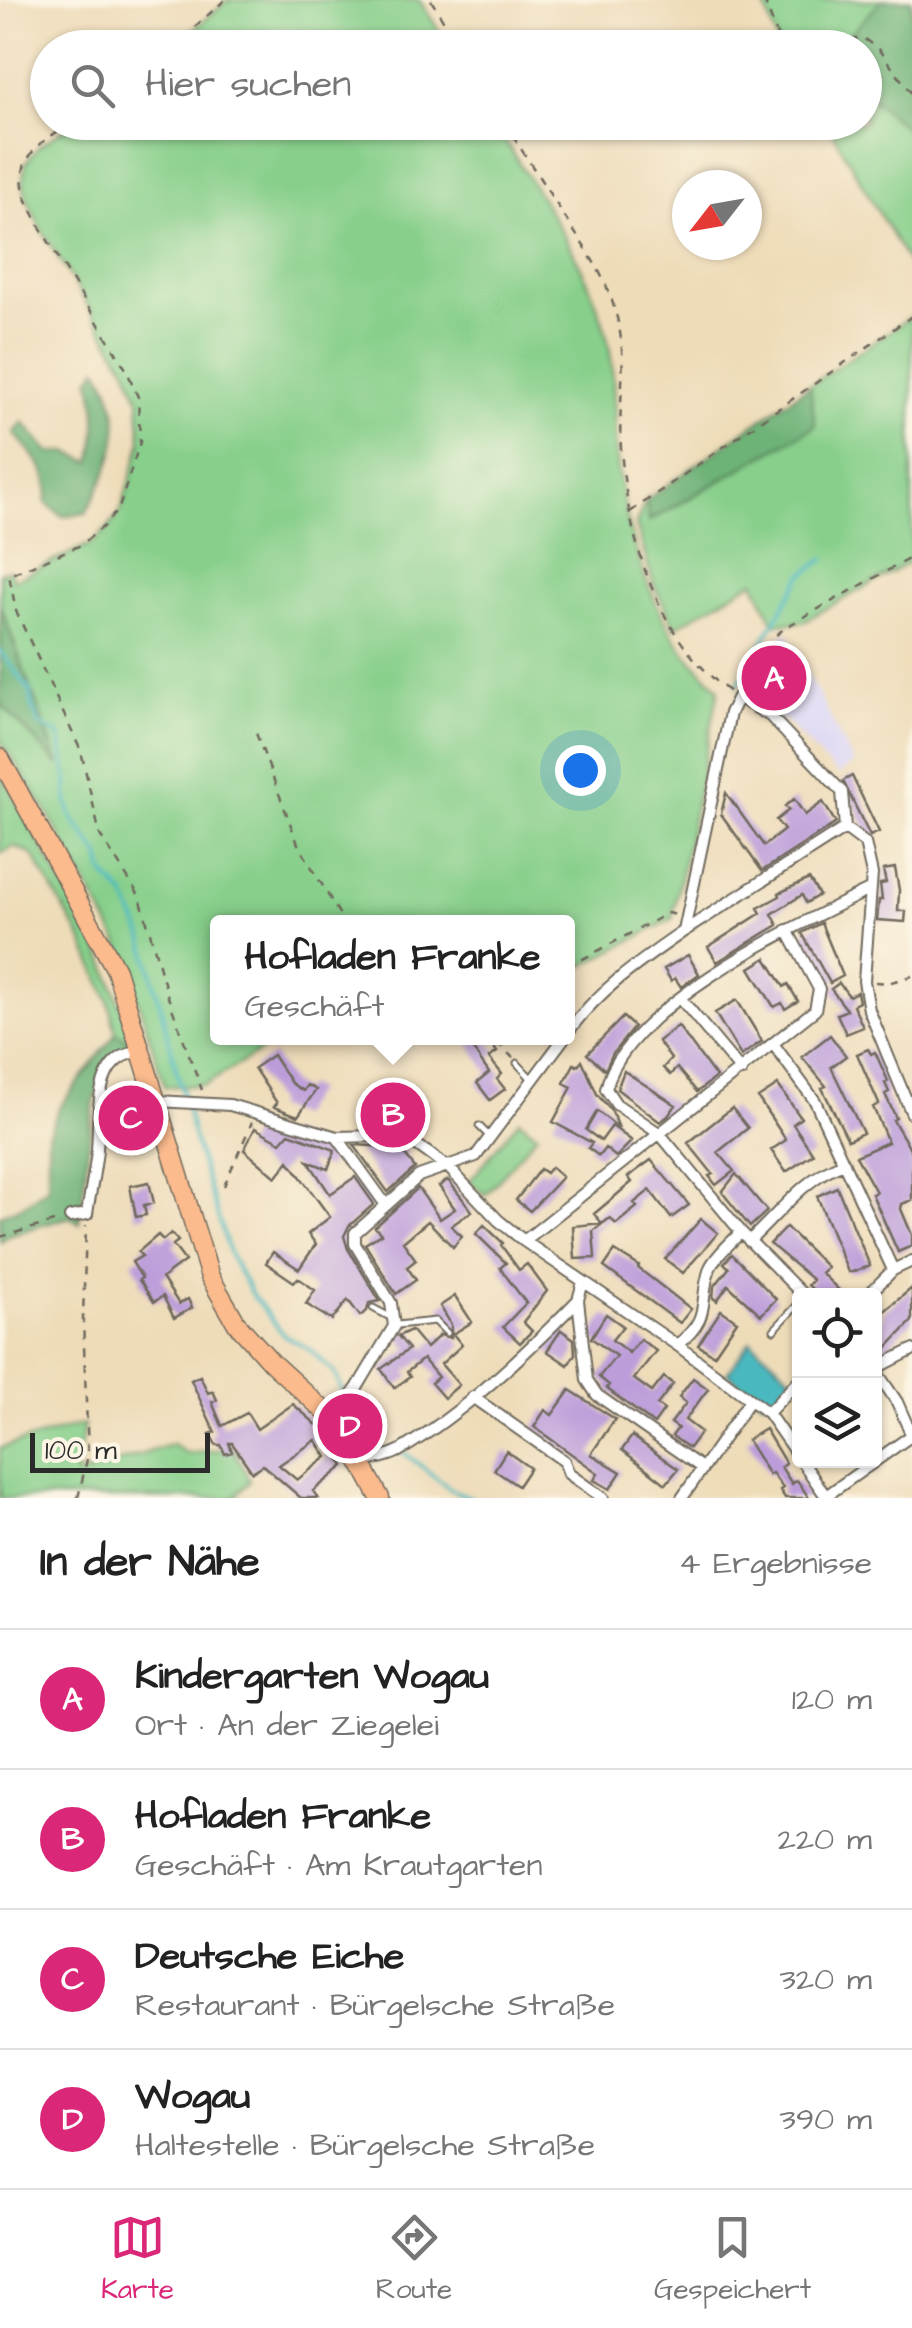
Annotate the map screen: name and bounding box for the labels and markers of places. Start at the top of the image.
pin: A [742,640,806,716]
pin: B [360,1078,426,1152]
pin: C [98,1080,164,1156]
pin: D [318,1388,382,1464]

